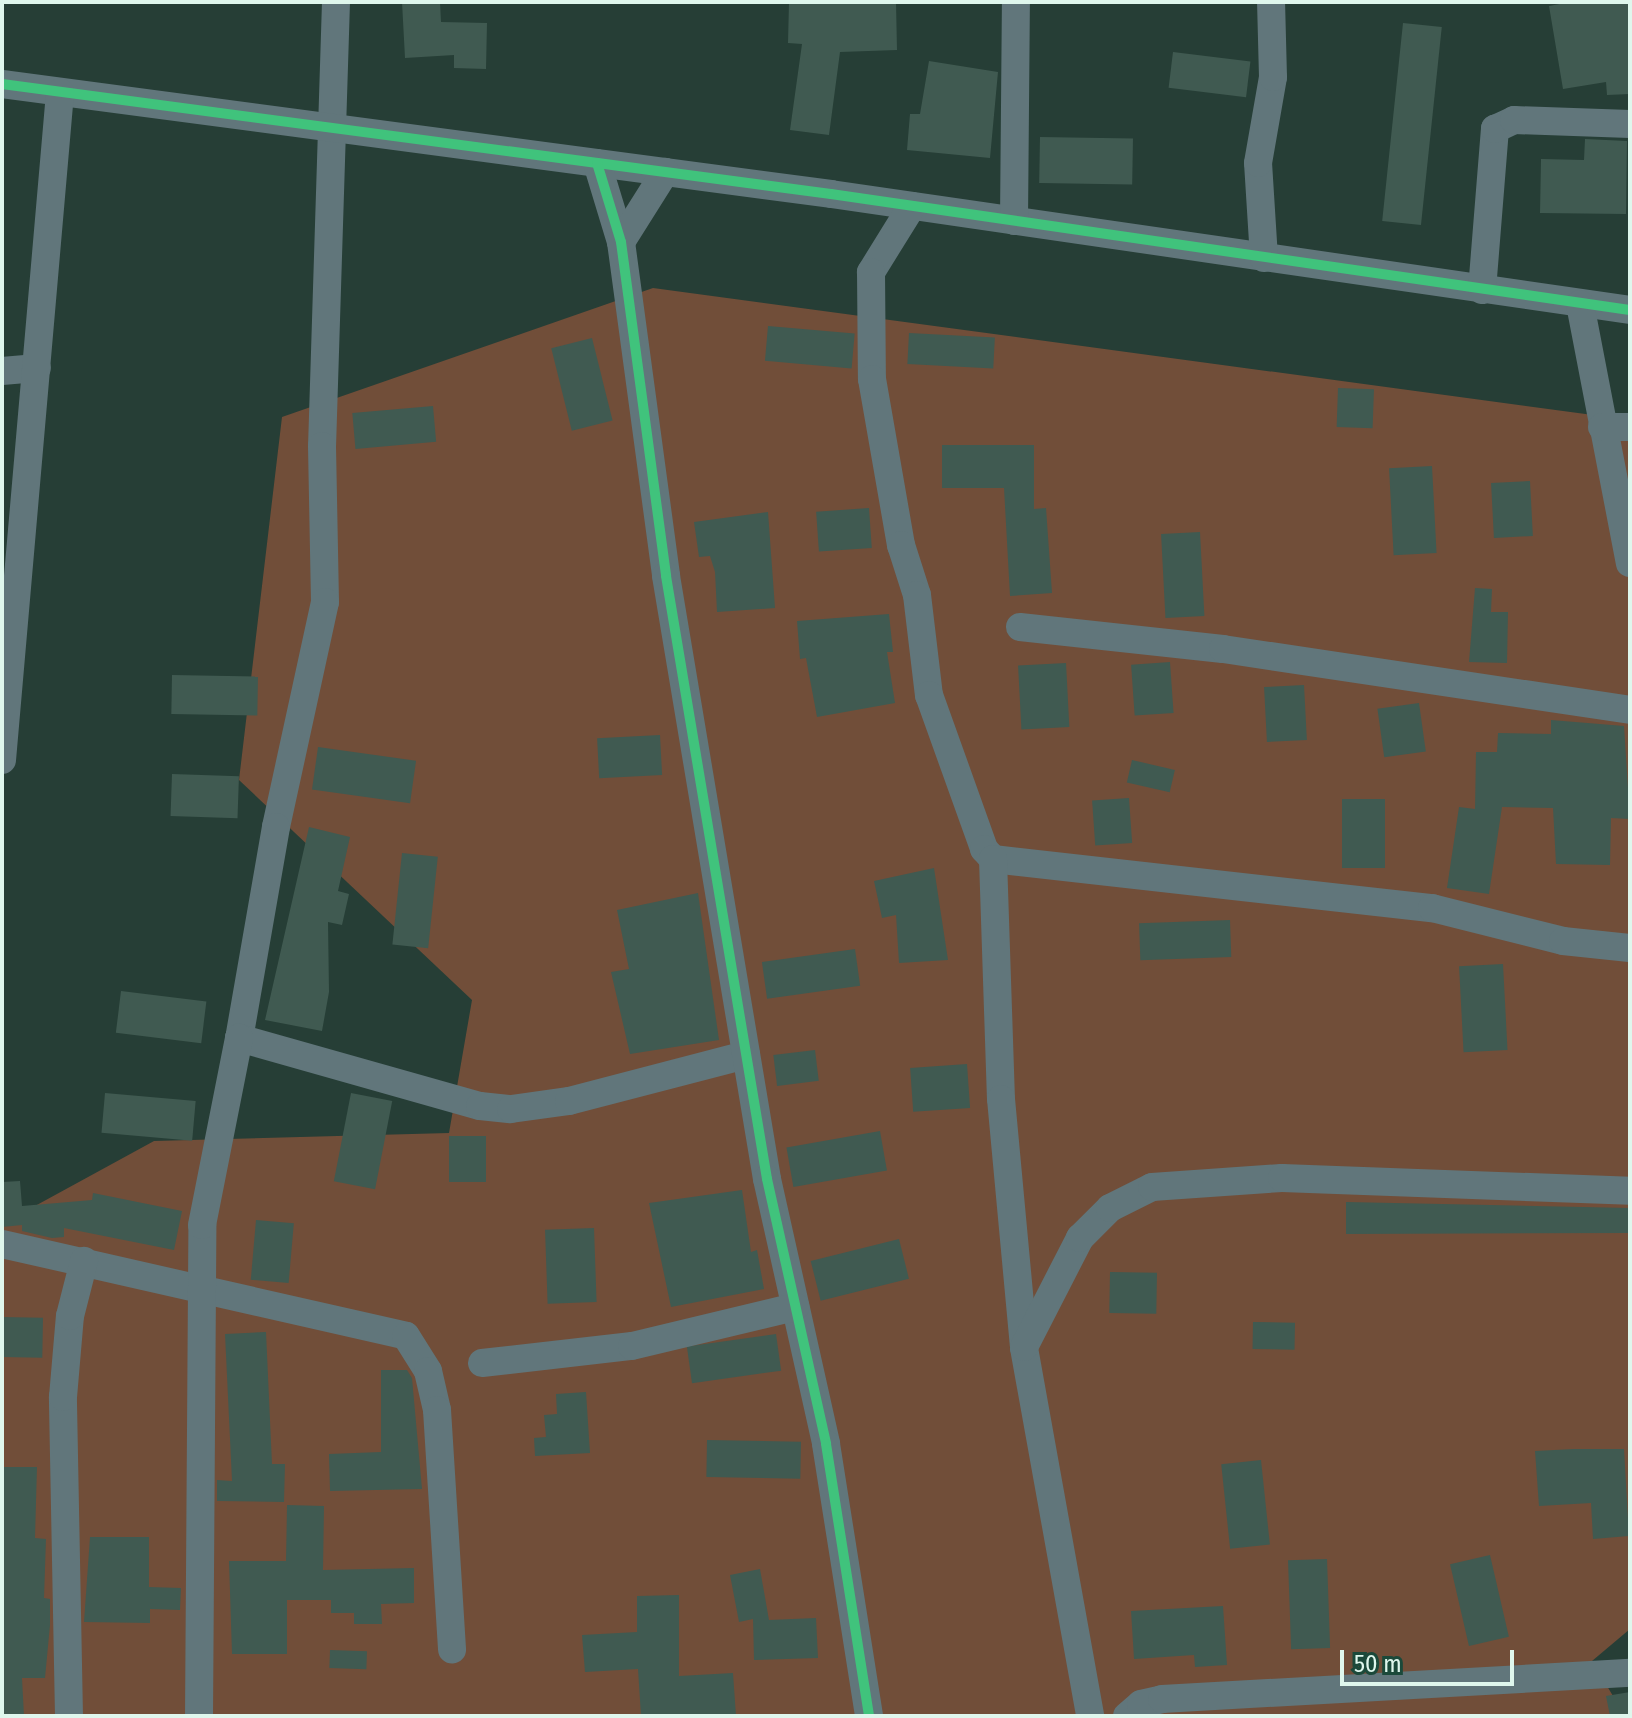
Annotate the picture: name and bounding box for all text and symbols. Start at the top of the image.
scale bar [1344,1634,1518,1684]
text: 50 m [1354,1650,1402,1678]

